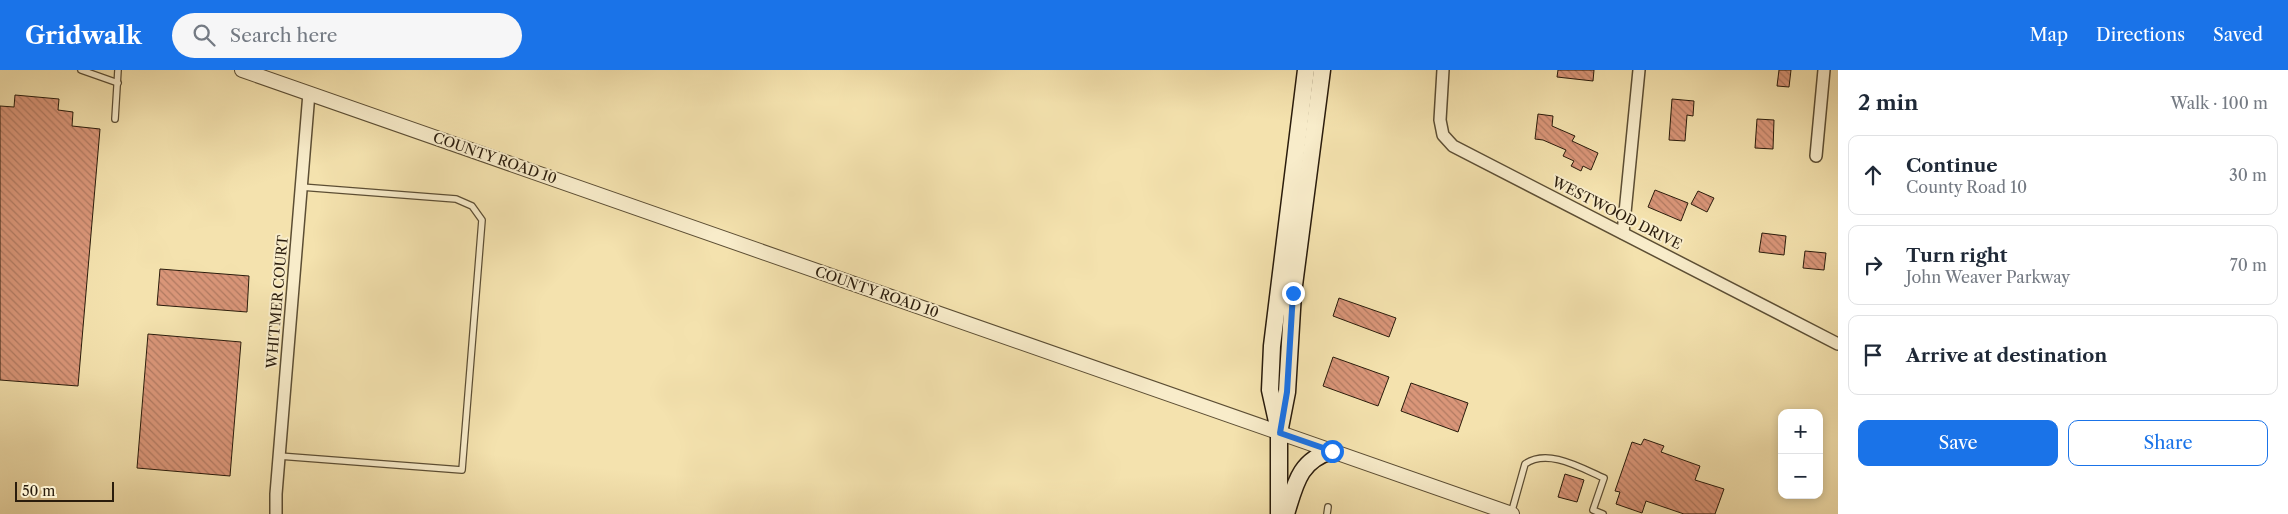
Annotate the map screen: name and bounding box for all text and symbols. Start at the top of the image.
search box [172,13,522,58]
text: Gridwalk [25,21,142,50]
icon: search [190,21,218,49]
text: Search here [230,24,338,47]
text: Map [2029,24,2068,46]
text: Directions [2096,24,2185,46]
text: Saved [2213,24,2263,46]
text: 2 min [1858,90,1918,115]
text: Walk · 100 m [2171,93,2268,113]
street label: COUNTY ROAD 10 [431,128,559,188]
text: Continue [1906,154,1998,177]
icon: ahead [1859,161,1887,189]
text: 30 m [2229,165,2267,185]
street label: WESTWOOD DRIVE [1548,172,1685,254]
text: County Road 10 [1906,177,2027,197]
street label: WHITMER COURT [262,234,292,370]
text: Turn right [1906,244,2007,267]
icon: right [1859,251,1887,279]
text: 70 m [2230,255,2267,275]
street label: COUNTY ROAD 10 [813,262,941,322]
text: John Weaver Parkway [1906,267,2070,287]
route end [1282,282,1305,305]
icon: arrive [1859,341,1887,369]
text: Arrive at destination [1906,344,2107,367]
map controls [1778,409,1823,499]
button: + [1778,409,1823,454]
button: Save [1858,420,2058,466]
button: Share [2068,420,2268,466]
route start [1321,440,1344,463]
button: − [1778,454,1823,499]
scale bar [15,479,114,502]
text: 50 m [22,482,55,500]

